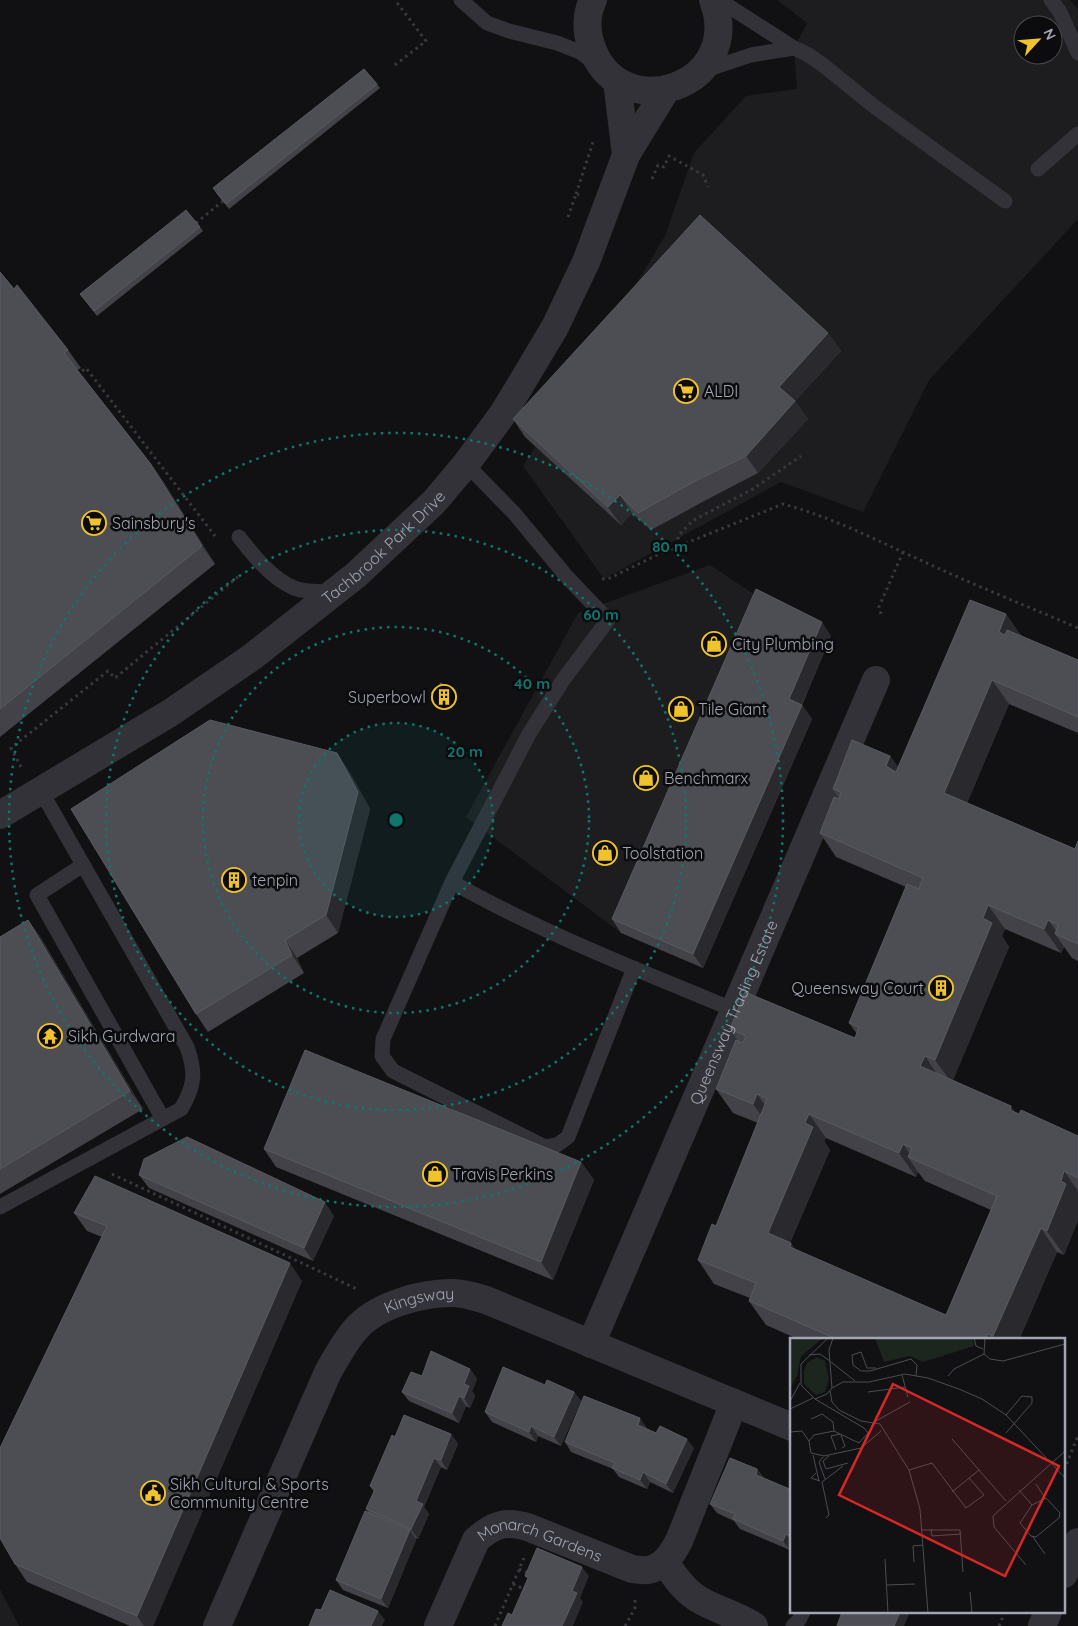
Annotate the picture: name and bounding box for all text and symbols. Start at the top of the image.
north arrow [1013,15,1063,65]
text: N [1039,26,1060,43]
supermarket icon: ALDI [673,378,699,404]
place label: ALDI [704,381,738,401]
street label: Tachbrook Park Drive [318,486,449,608]
supermarket icon: Sainsbury's [81,510,107,536]
place label: Sainsbury's [112,513,196,533]
text: 80 m [652,537,688,556]
text: 60 m [583,605,619,624]
shop icon: City Plumbing [701,631,727,657]
place label: City Plumbing [732,634,834,654]
text: 40 m [514,674,550,693]
building icon: Superbowl [431,684,457,710]
place label: Superbowl [348,687,426,707]
shop icon: Tile Giant [668,696,694,722]
place label: Tile Giant [698,699,767,719]
text: 20 m [447,742,483,761]
shop icon: Benchmarx [633,765,659,791]
place label: Benchmarx [664,768,749,788]
centre of rings [387,811,405,829]
shop icon: Toolstation [592,840,618,866]
place label: Toolstation [622,843,703,863]
building icon: tenpin [221,867,247,893]
place label: tenpin [252,870,298,890]
street label: Queensway Trading Estate [685,917,782,1108]
building icon: Queensway Court [928,975,954,1001]
place label: Queensway Court [792,978,924,998]
temple icon: Sikh Gurdwara [37,1023,63,1049]
place label: Sikh Gurdwara [68,1026,176,1046]
shop icon: Travis Perkins [422,1161,448,1187]
place label: Travis Perkins [452,1164,553,1184]
street label: Kingsway [381,1283,455,1317]
inset map [790,1338,1066,1614]
place label: Sikh Cultural & Sports Community Centre [170,1474,329,1512]
public building icon: Sikh Cultural & Sports Community Centre [140,1480,166,1506]
street label: Monarch Gardens [473,1514,605,1566]

